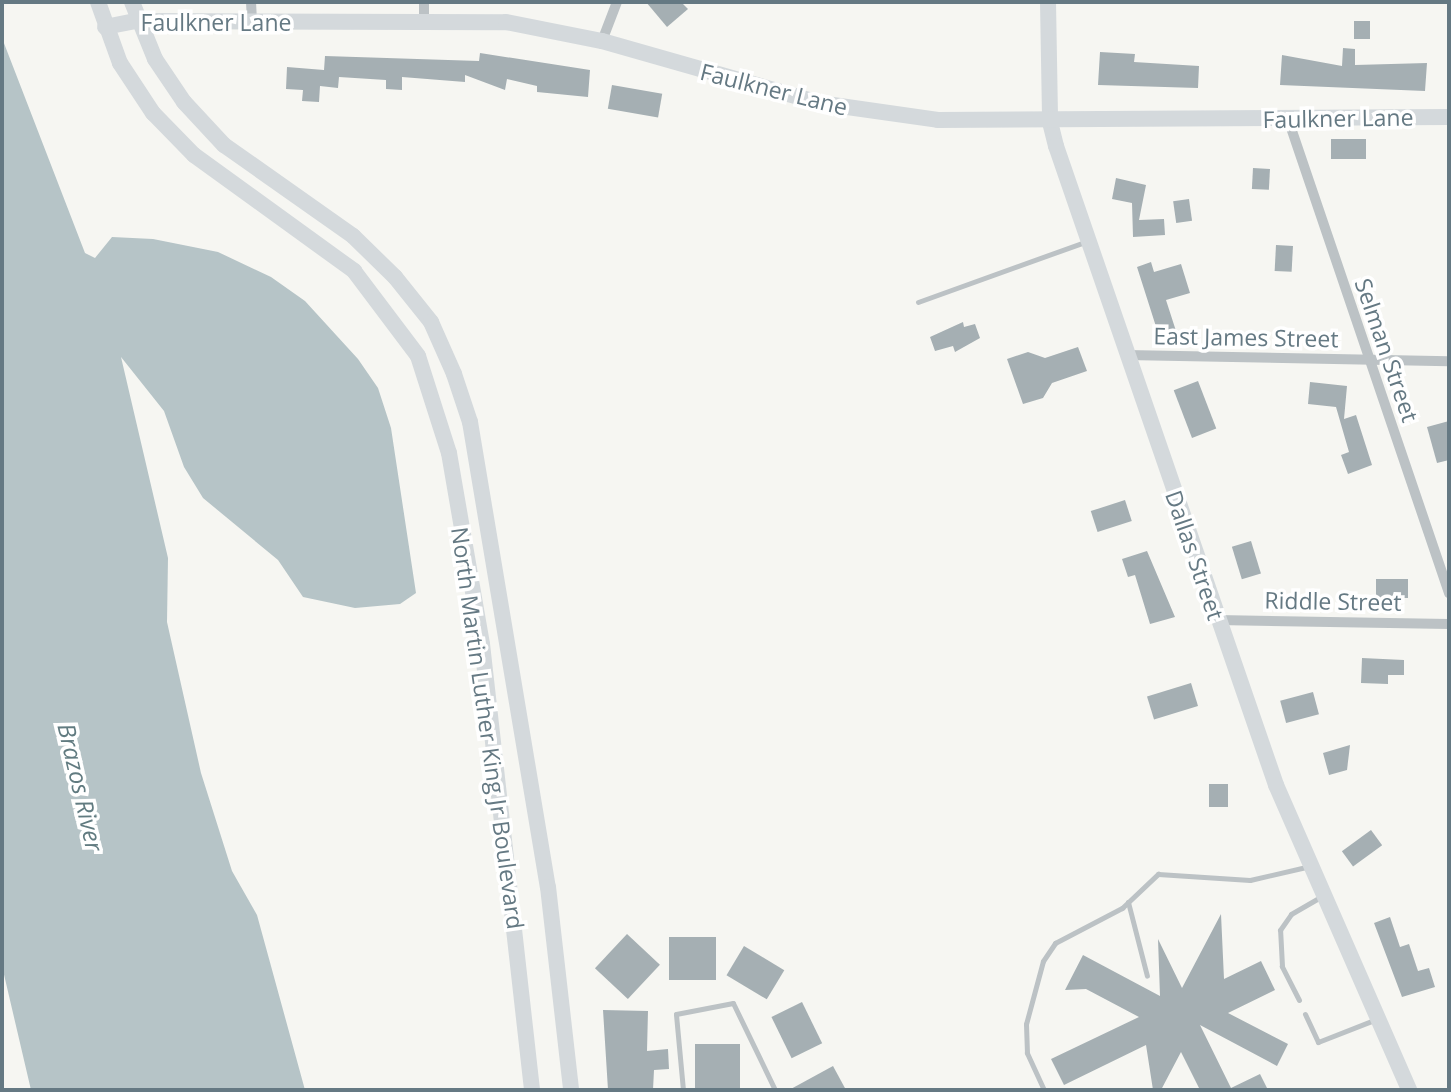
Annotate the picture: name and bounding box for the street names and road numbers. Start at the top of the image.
street label: Faulkner Lane [141,8,291,36]
street label: Faulkner Lane [697,57,851,121]
street label: Faulkner Lane [1262,103,1414,133]
street label: Selman Street [1350,275,1424,425]
street label: East James Street [1153,322,1339,352]
street label: Dallas Street [1160,487,1230,623]
street label: North Martin Luther King Jr Boulevard [446,525,530,931]
street label: Riddle Street [1264,586,1402,616]

